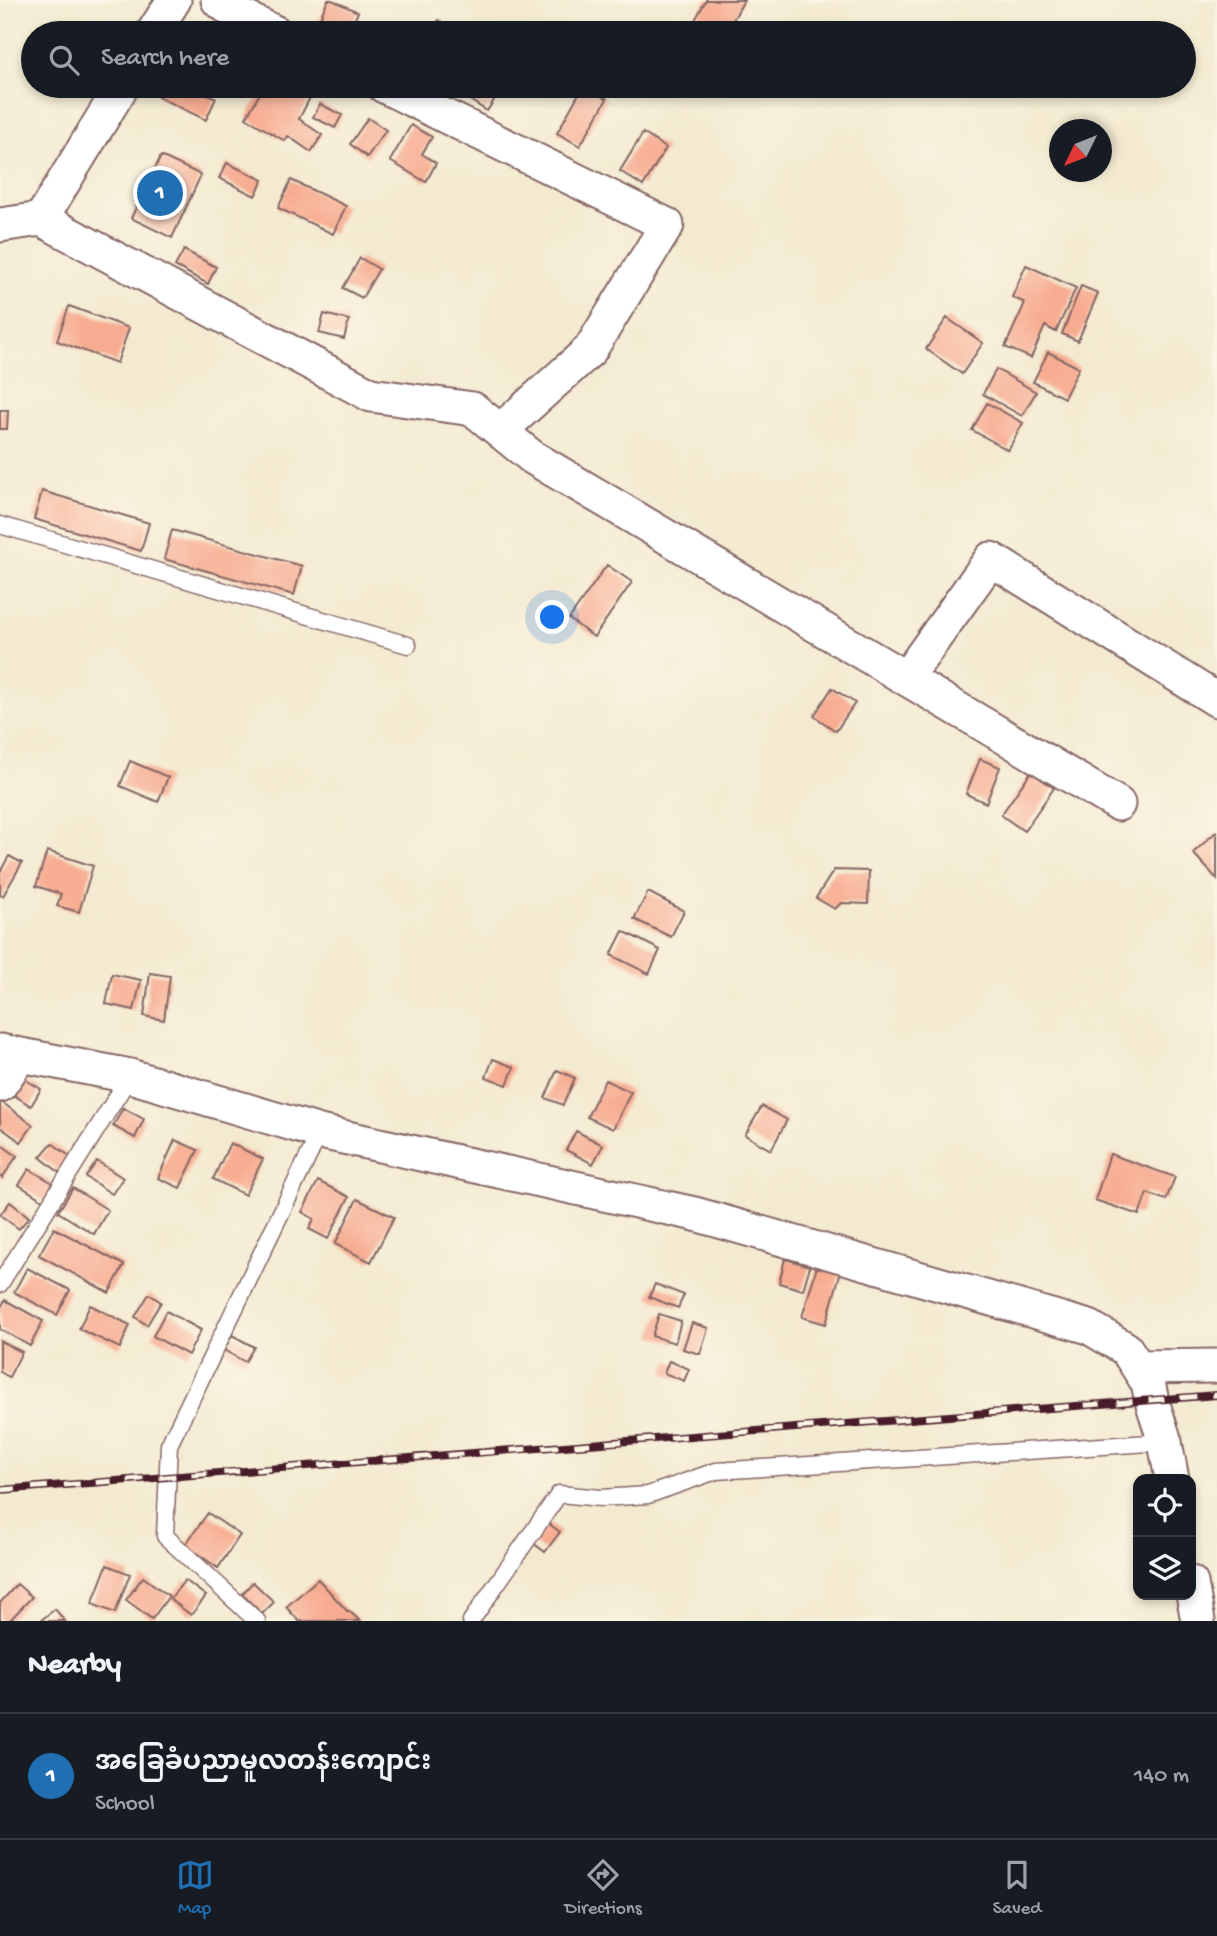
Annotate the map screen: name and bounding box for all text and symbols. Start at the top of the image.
search box [21,21,1196,98]
icon: search [45,41,83,79]
text: Search here [101,44,229,75]
north arrow [1049,119,1112,182]
pin: 1 [137,167,183,219]
your location [535,600,569,634]
map controls [1133,1474,1196,1600]
button: locate [1133,1474,1196,1537]
button: layers [1133,1537,1196,1600]
text: Nearby [28,1649,121,1684]
text: အခြေခံပညာမူလတန်းကျောင်း [95,1749,431,1780]
text: 1 [46,1763,56,1790]
text: 140 m [1134,1763,1189,1790]
text: School [95,1791,155,1818]
tab: Map [176,1856,214,1921]
tab: Directions [565,1856,642,1921]
tab: Saved [993,1856,1041,1921]

